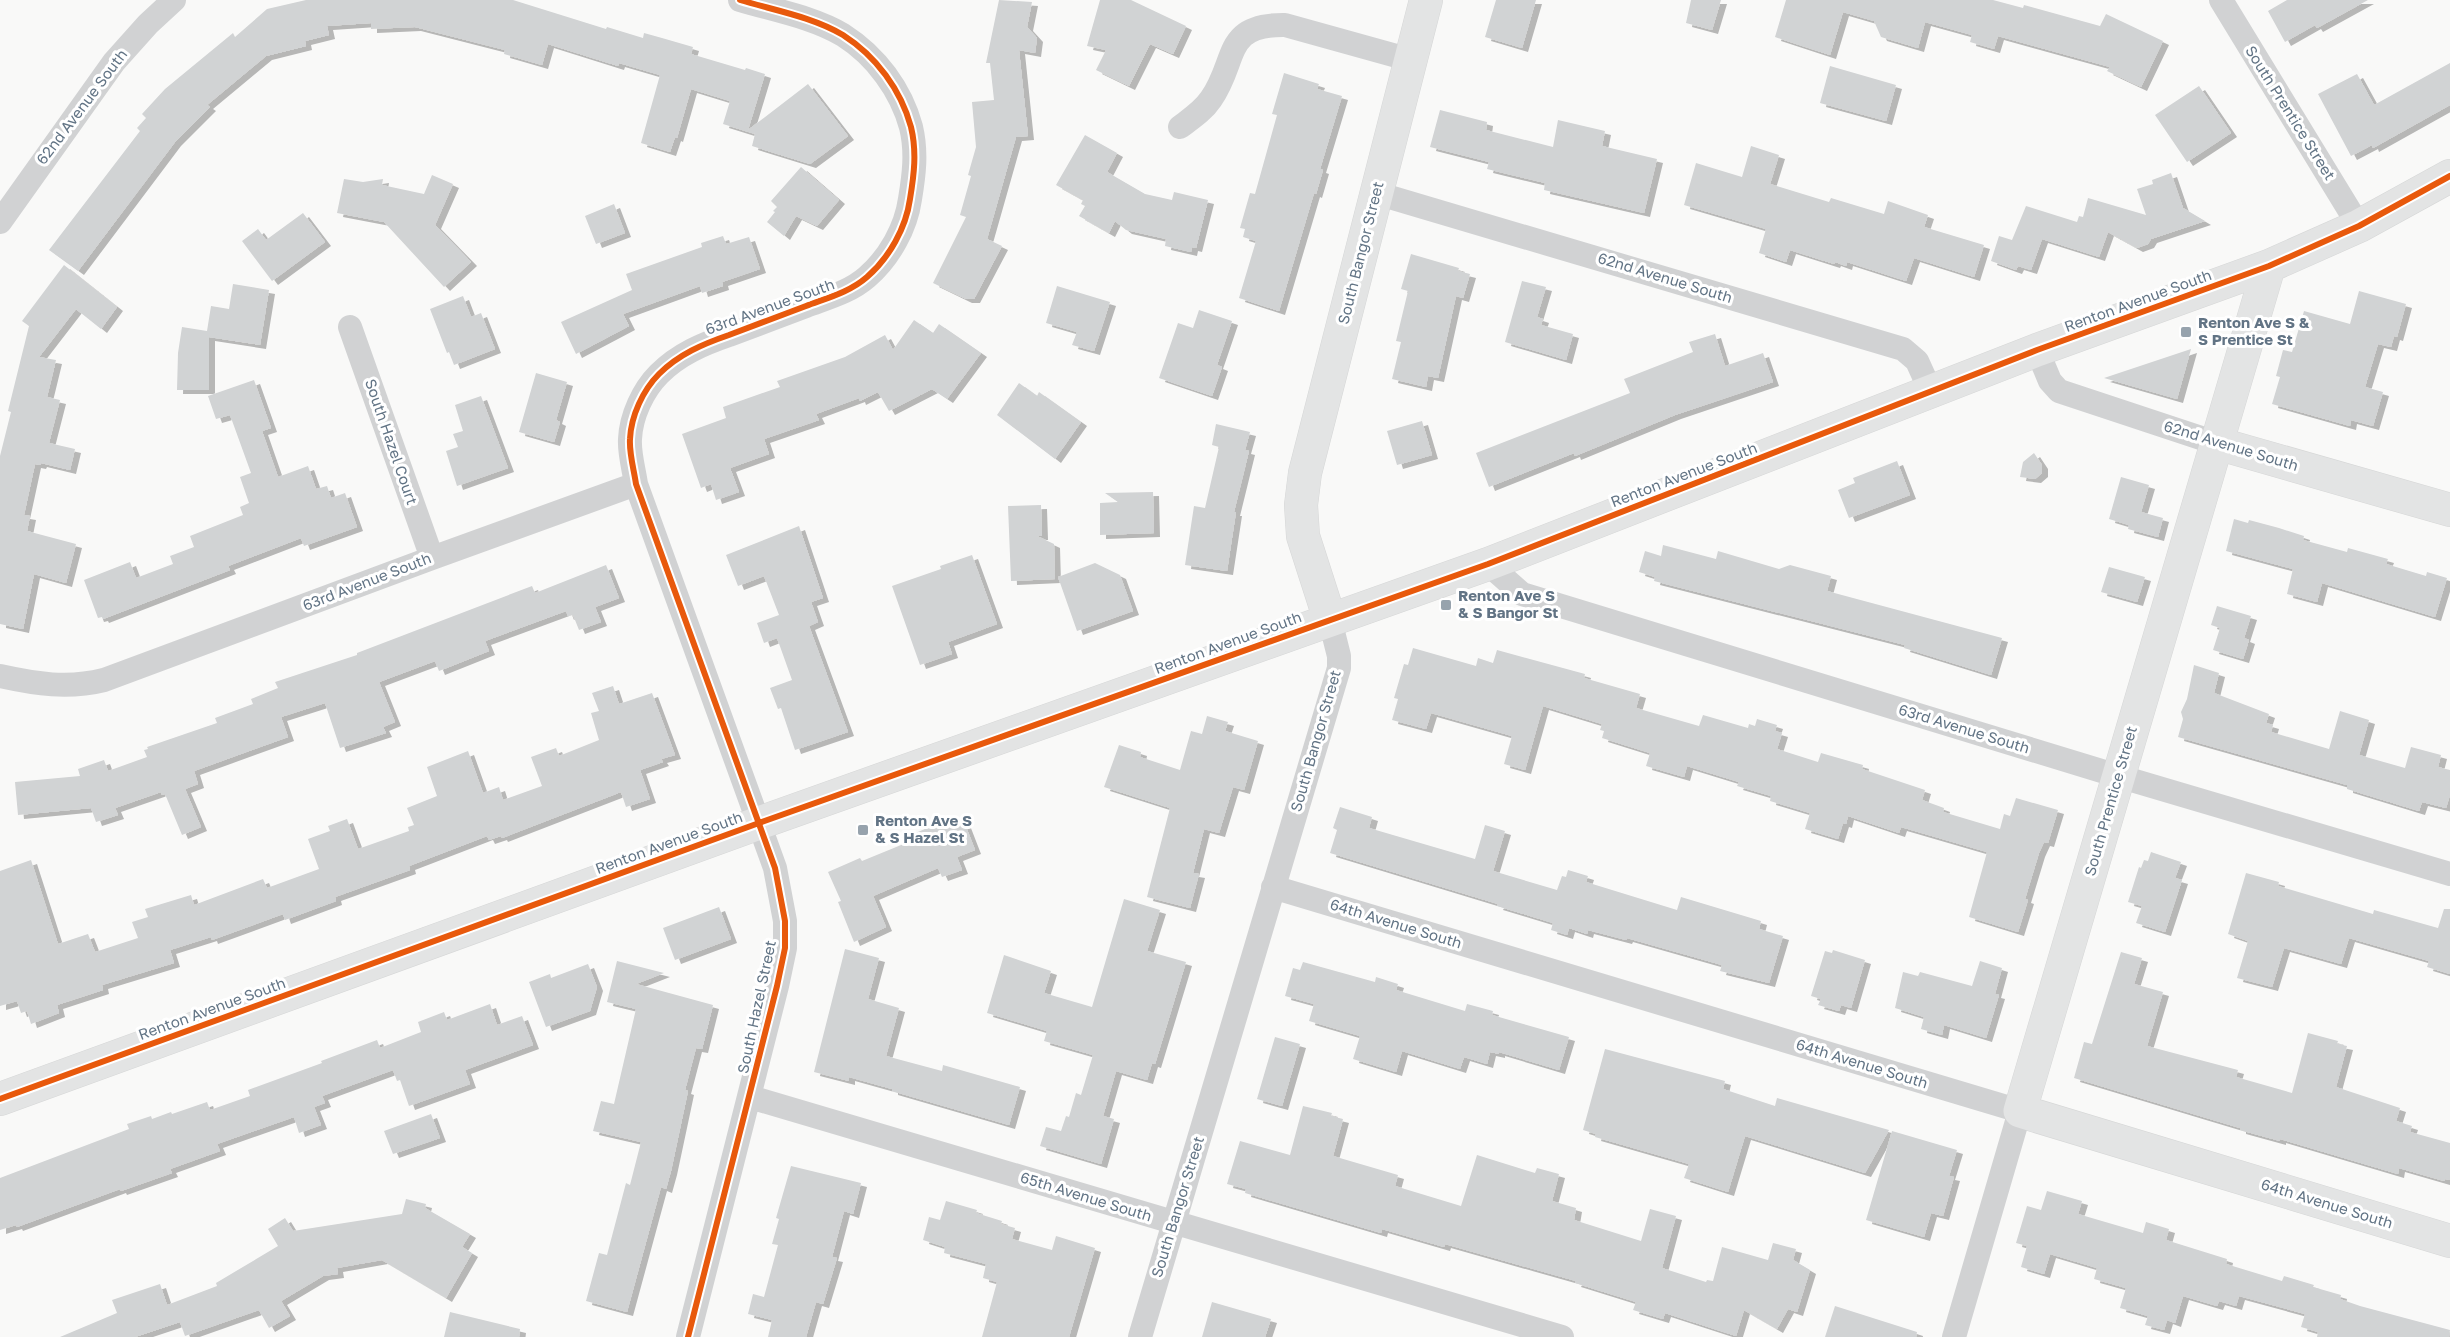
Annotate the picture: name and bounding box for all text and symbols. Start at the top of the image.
street label: South Prentice Street [2242,42,2340,183]
street label: 62nd Avenue South [32,45,130,168]
street label: South Bangor Street [1334,179,1387,326]
street label: 62nd Avenue South [1596,248,1735,306]
street label: Renton Avenue South [2062,265,2214,335]
street label: 63rd Avenue South [703,274,837,338]
place label: Renton Ave S & S Prentice St [2198,313,2310,348]
marker: Renton Ave S & S Prentice St [2179,325,2193,339]
street label: South Hazel Court [362,376,422,507]
street label: 62nd Avenue South [2162,416,2301,474]
street label: Renton Avenue South [1608,438,1759,510]
street label: 63rd Avenue South [300,548,433,614]
place label: Renton Ave S & S Bangor St [1458,586,1558,621]
marker: Renton Ave S & S Bangor St [1439,598,1453,612]
street label: Renton Avenue South [1152,607,1304,677]
street label: South Bangor Street [1286,668,1344,814]
street label: 63rd Avenue South [1897,700,2032,757]
street label: South Prentice Street [2080,724,2140,878]
street label: Renton Avenue South [593,807,745,877]
place label: Renton Ave S & S Hazel St [875,811,972,846]
marker: Renton Ave S & S Hazel St [856,823,870,837]
street label: 64th Avenue South [1328,894,1464,952]
street label: South Hazel Street [733,938,779,1075]
street label: Renton Avenue South [136,973,288,1043]
street label: 64th Avenue South [1794,1034,1930,1092]
street label: South Bangor Street [1147,1134,1207,1279]
street label: 65th Avenue South [1018,1168,1154,1225]
street label: 64th Avenue South [2259,1174,2395,1232]

